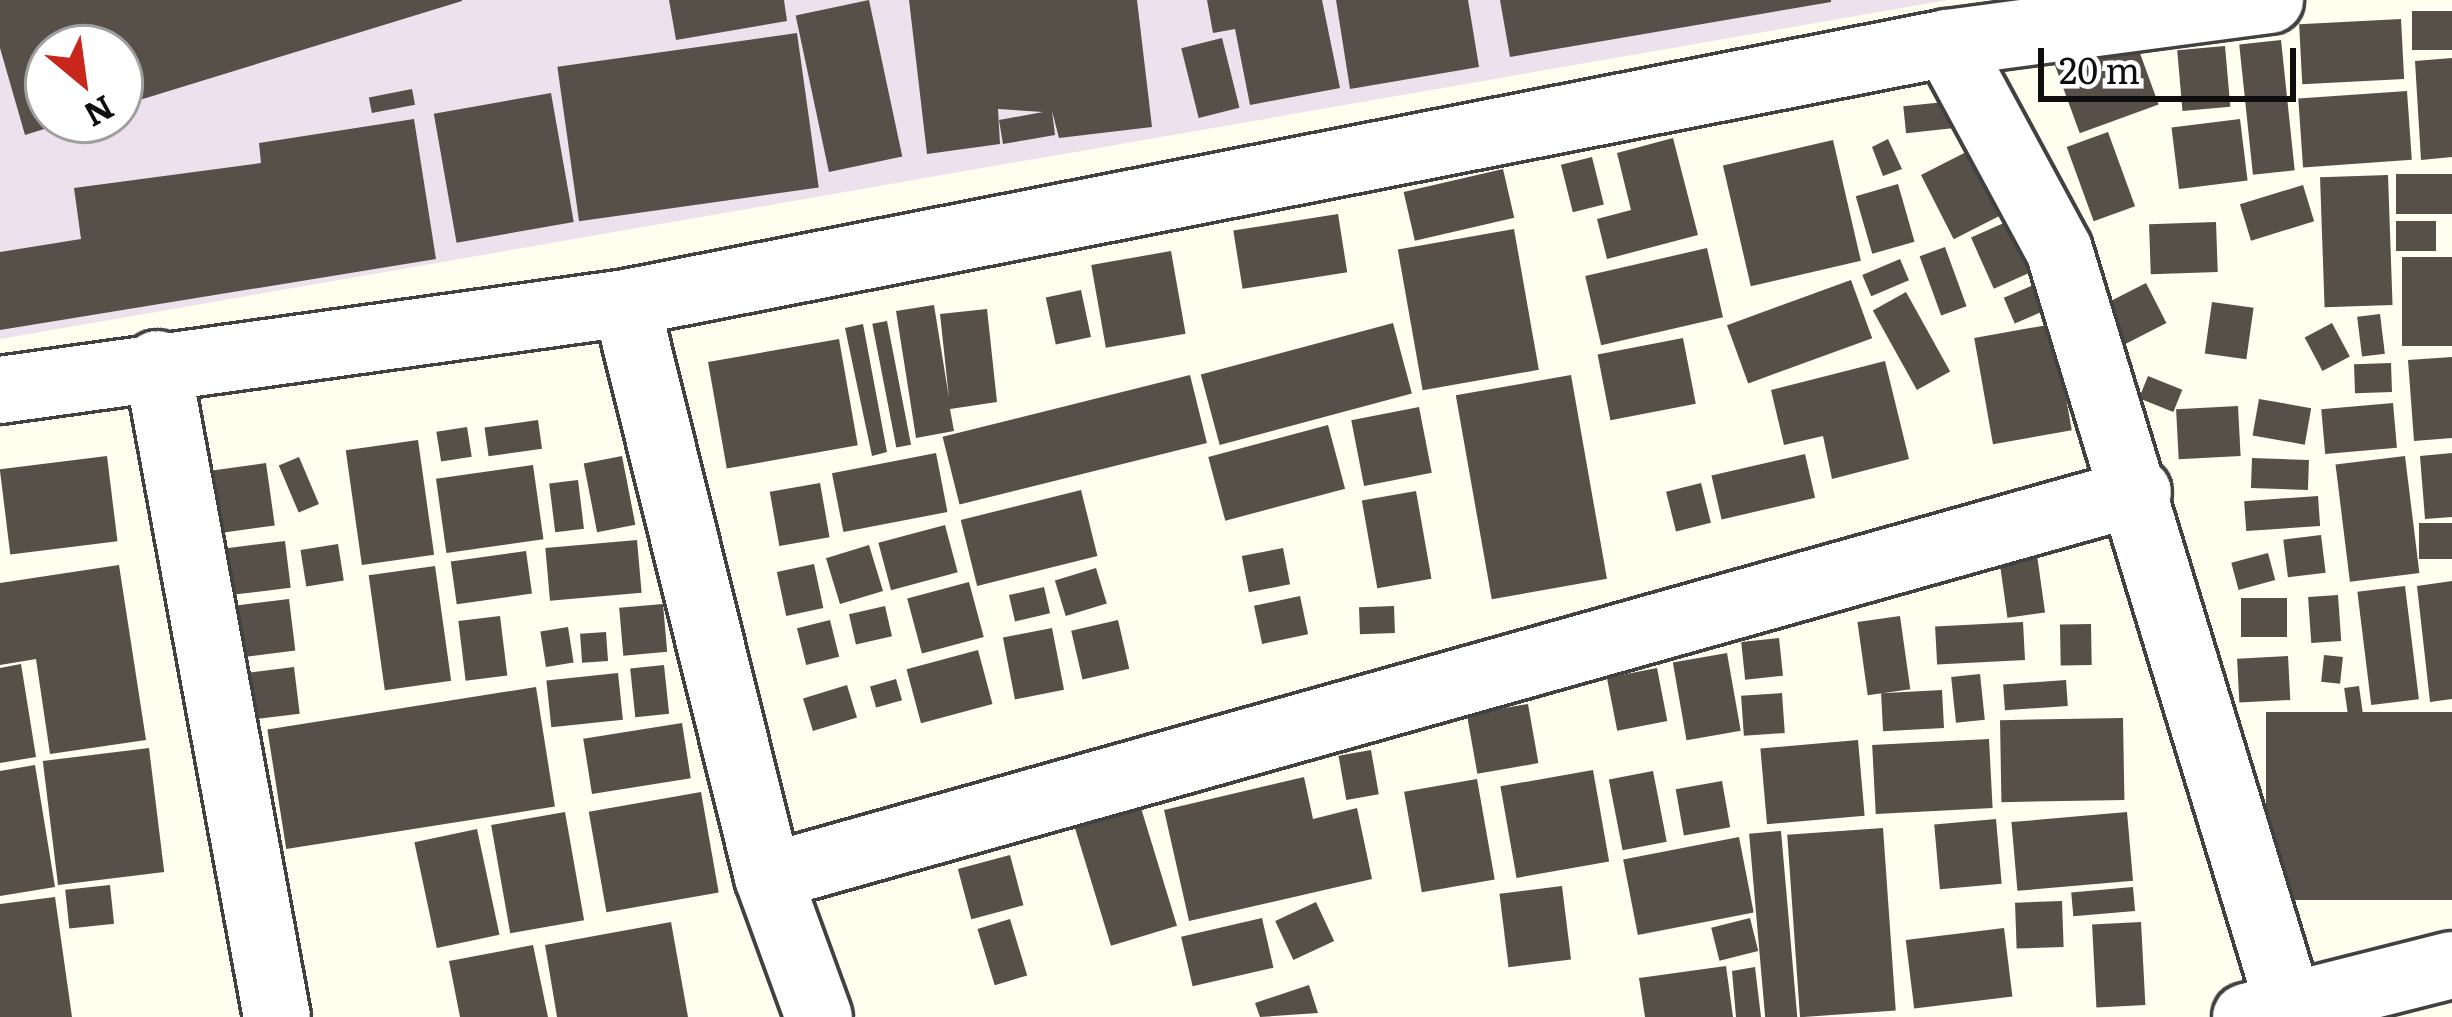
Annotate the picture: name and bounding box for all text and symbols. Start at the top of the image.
north arrow [24,24,144,144]
scale bar [2044,24,2302,98]
text: 20 m [2059,42,2140,95]
text: N [76,85,124,141]

